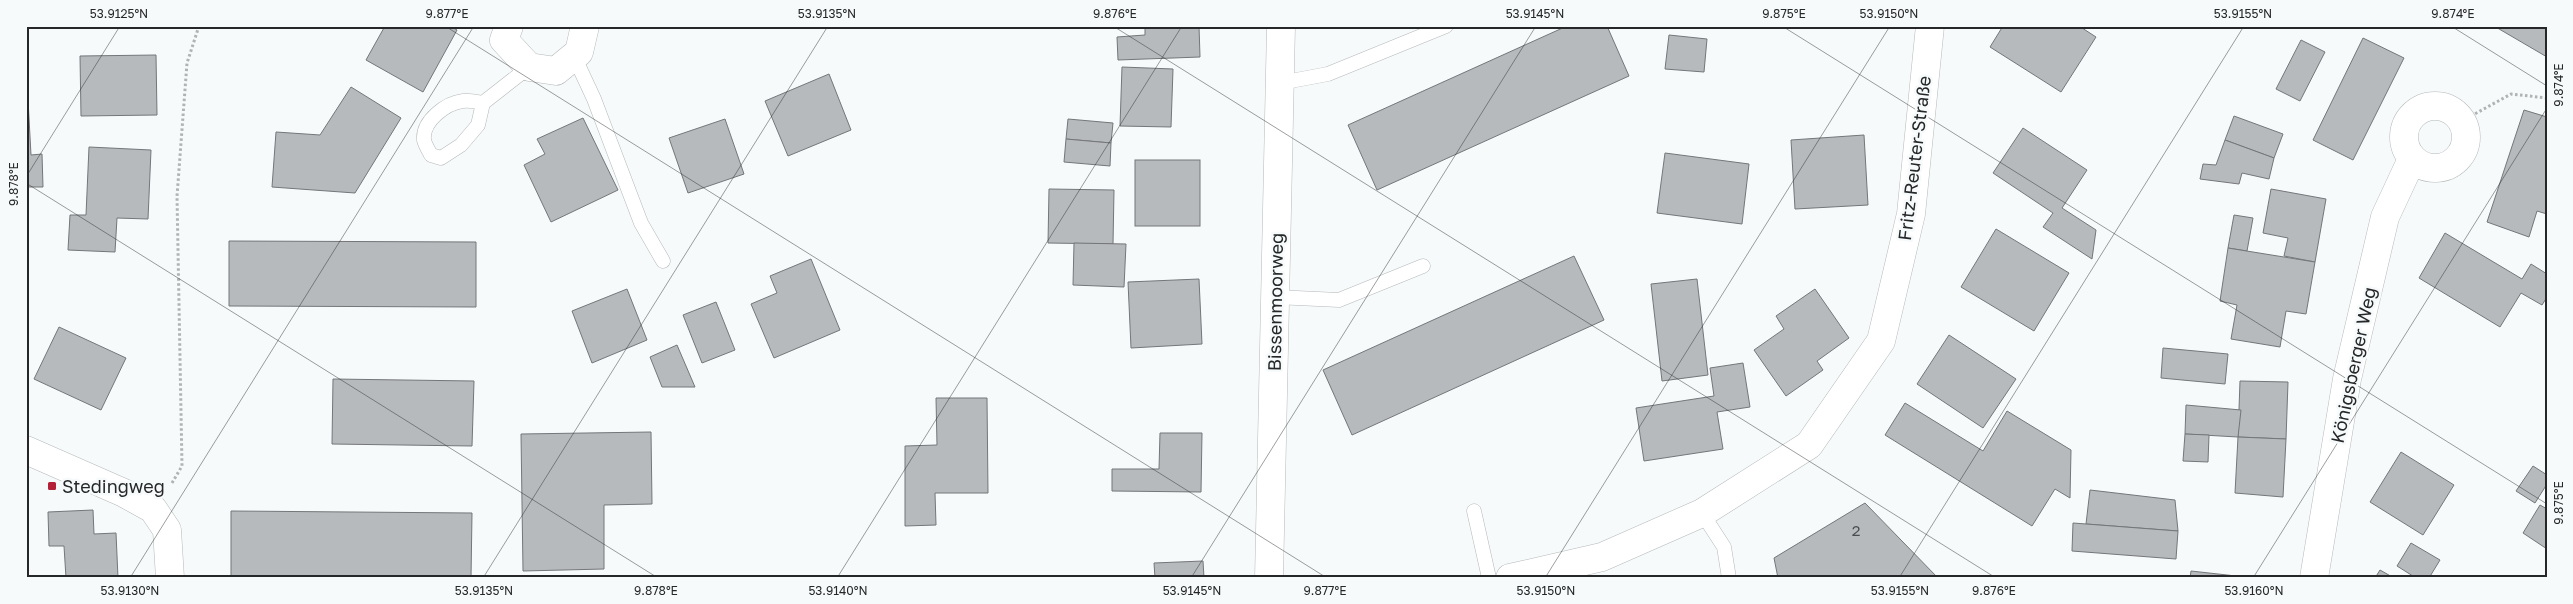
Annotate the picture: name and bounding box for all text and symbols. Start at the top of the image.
text: 53.9125°N [90,6,148,21]
text: 9.877°E [426,6,468,21]
text: 53.9135°N [798,6,856,21]
text: 9.876°E [1093,6,1137,21]
text: 53.9145°N [1506,6,1564,21]
text: 9.875°E [1762,6,1806,21]
text: 53.9150°N [1860,6,1918,21]
text: 53.9155°N [2214,6,2272,21]
text: 9.874°E [2431,6,2475,21]
text: 9.874°E [2551,63,2566,107]
street label: Fritz-Reuter-Straße [1893,74,1935,242]
text: 9.878°E [6,162,21,206]
street label: Bissenmoorweg [1263,233,1287,371]
street label: Königsberger Weg [2326,285,2380,445]
place label: Stedingweg [62,475,165,497]
marker: Stedingweg [46,480,58,492]
text: 9.875°E [2551,481,2566,525]
house number: 2 [1852,521,1860,539]
text: 53.9130°N [101,583,159,598]
text: 53.9135°N [455,583,513,598]
text: 9.878°E [634,583,678,598]
text: 53.9140°N [808,583,868,598]
text: 53.9145°N [1163,583,1221,598]
text: 9.877°E [1304,583,1346,598]
text: 53.9150°N [1517,583,1575,598]
text: 53.9155°N [1871,583,1929,598]
text: 9.876°E [1972,583,2016,598]
text: 53.9160°N [2224,583,2284,598]

